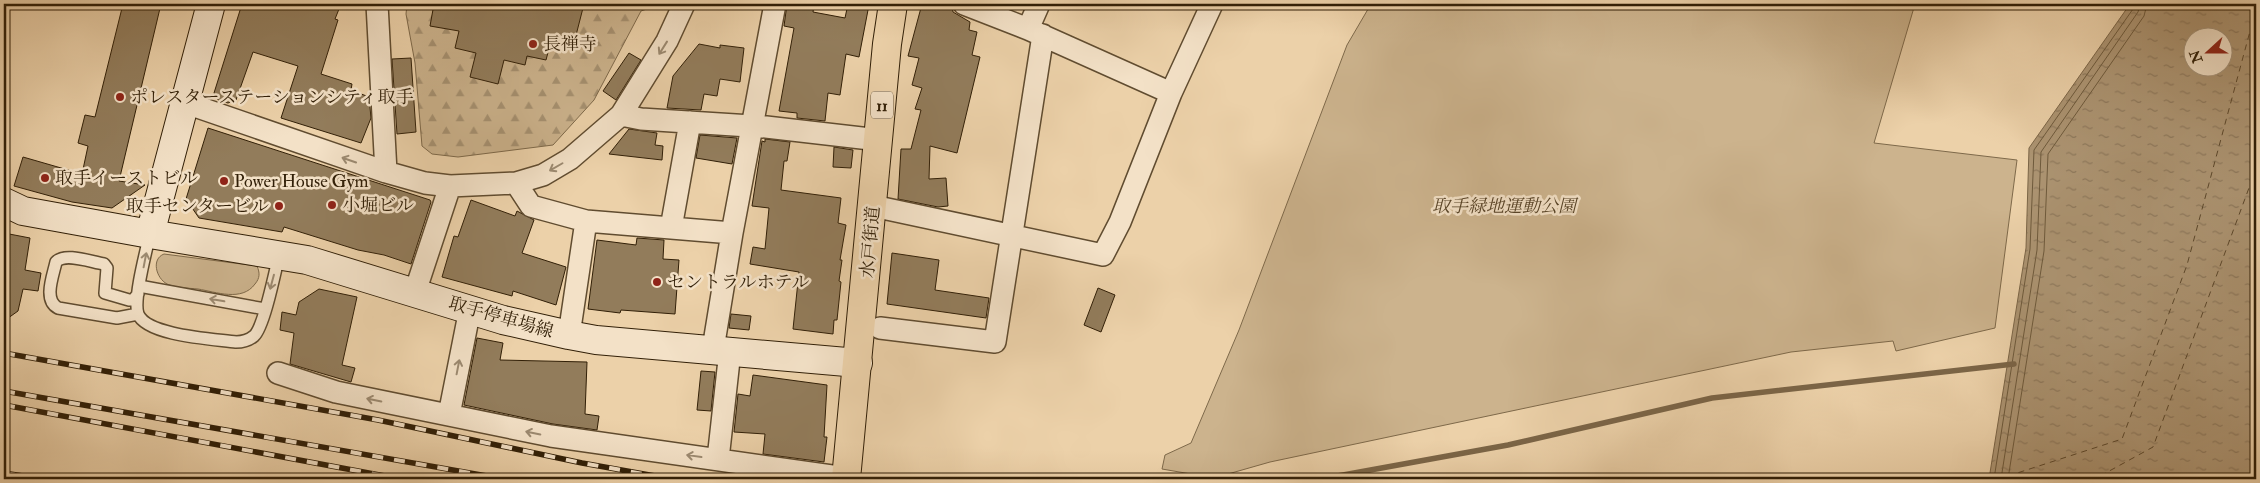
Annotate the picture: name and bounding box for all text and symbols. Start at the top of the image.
north arrow [2182,28,2232,78]
place label: 長禅寺 [543,33,597,56]
marker: 長禅寺 [527,38,539,50]
one-way arrow [657,40,667,54]
text: N [2186,47,2207,66]
place label: ポレスターステーションシティ取手 [130,86,414,109]
marker: ポレスターステーションシティ取手 [114,91,126,103]
road number: 11 [871,92,893,118]
one-way arrow [341,154,357,164]
one-way arrow [550,163,564,173]
place label: 取手イーストビル [55,167,198,190]
place label: Power House Gym [234,170,369,193]
marker: 取手イーストビル [39,172,51,184]
marker: Power House Gym [218,175,230,187]
place label: 小堀ビル [342,194,414,217]
place label: 取手センタービル [126,195,269,218]
park label: 取手緑地運動公園 [1432,195,1579,218]
marker: 小堀ビル [326,199,338,211]
marker: 取手センタービル [273,200,285,212]
street label: 水戸街道 [856,205,885,279]
one-way arrow [140,253,150,269]
place label: セントラルホテル [667,271,810,294]
one-way arrow [267,274,276,290]
marker: セントラルホテル [651,276,663,288]
street label: 取手停車場線 [446,292,556,343]
one-way arrow [209,295,225,305]
one-way arrow [454,360,464,376]
one-way arrow [367,395,383,404]
one-way arrow [526,427,542,437]
one-way arrow [687,451,703,461]

